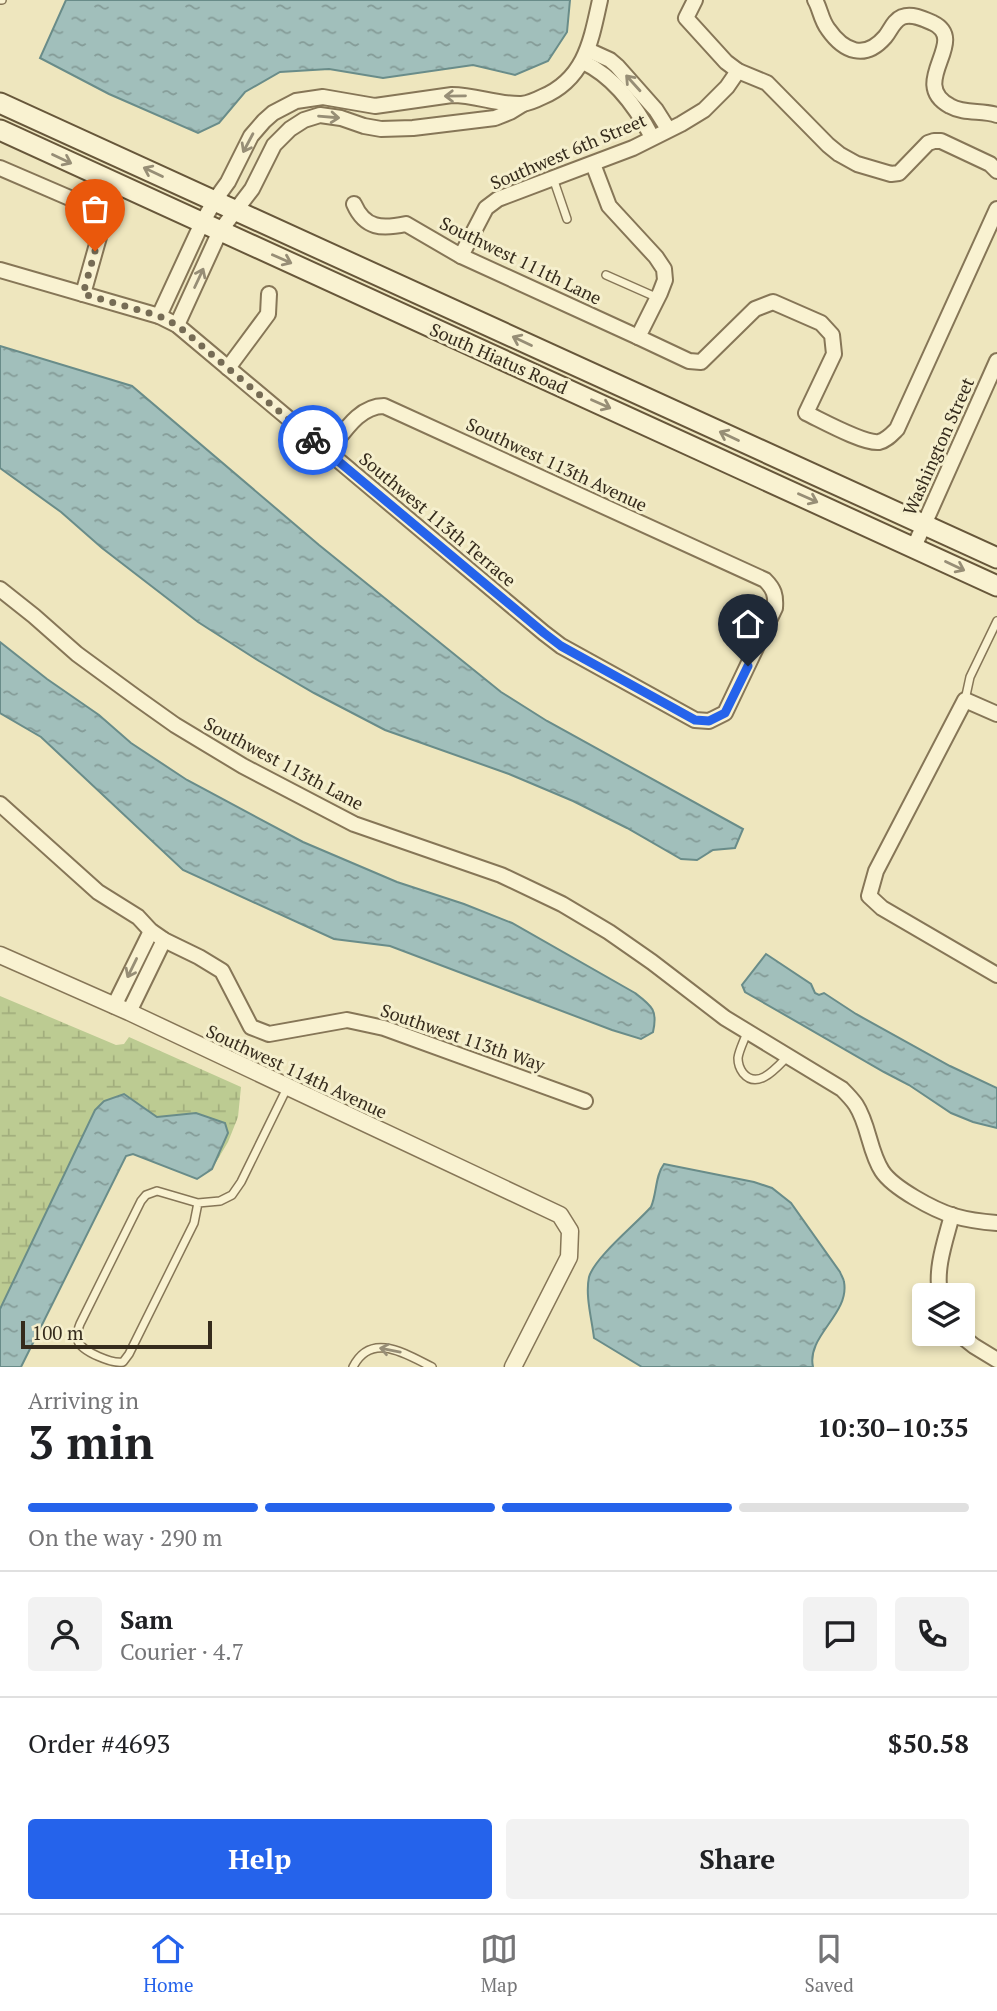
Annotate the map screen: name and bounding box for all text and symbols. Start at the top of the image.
one-way arrow [625,75,642,92]
one-way arrow [444,89,467,103]
street label: Southwest 6th Street [486,107,650,195]
one-way arrow [318,111,340,124]
one-way arrow [241,132,254,153]
one-way arrow [51,153,72,166]
one-way arrow [142,165,164,178]
pin [65,179,125,251]
icon: bag [76,190,114,228]
street label: Southwest 111th Lane [436,210,606,310]
one-way arrow [271,253,292,266]
one-way arrow [192,268,206,289]
street label: South Hiatus Road [426,317,572,399]
one-way arrow [512,334,533,347]
street label: Washington Street [897,373,979,519]
one-way arrow [590,398,611,411]
courier [278,405,348,475]
street label: Southwest 113th Avenue [463,412,651,516]
icon: bike [294,421,332,459]
one-way arrow [718,429,740,442]
street label: Southwest 113th Terrace [355,446,521,592]
one-way arrow [797,492,818,506]
one-way arrow [944,560,965,574]
pin [718,594,778,666]
icon: home [729,605,767,643]
street label: Southwest 113th Lane [200,711,368,815]
one-way arrow [124,957,138,978]
street label: Southwest 113th Way [378,998,549,1077]
street label: Southwest 114th Avenue [203,1019,391,1123]
map controls [912,1283,975,1346]
button: layers [912,1283,975,1346]
scale bar [21,1318,212,1350]
text: 100 m [32,1320,83,1345]
one-way arrow [379,1343,402,1356]
text: Arriving in [28,1385,139,1416]
text: 10:30–10:35 [817,1410,969,1444]
text: 3 min [28,1411,154,1472]
text: On the way · 290 m [28,1522,222,1553]
button: person [28,1597,102,1671]
button: chat [803,1597,877,1671]
button: phone [895,1597,969,1671]
text: Sam [120,1602,173,1636]
text: Courier · 4.7 [120,1636,244,1667]
text: Order #4693 [28,1726,170,1760]
text: $50.58 [888,1726,969,1760]
button: Help [28,1819,492,1899]
button: Share [506,1819,969,1899]
tab: Home [143,1930,194,1997]
tab: Map [480,1930,518,1997]
tab: Saved [805,1930,854,1997]

